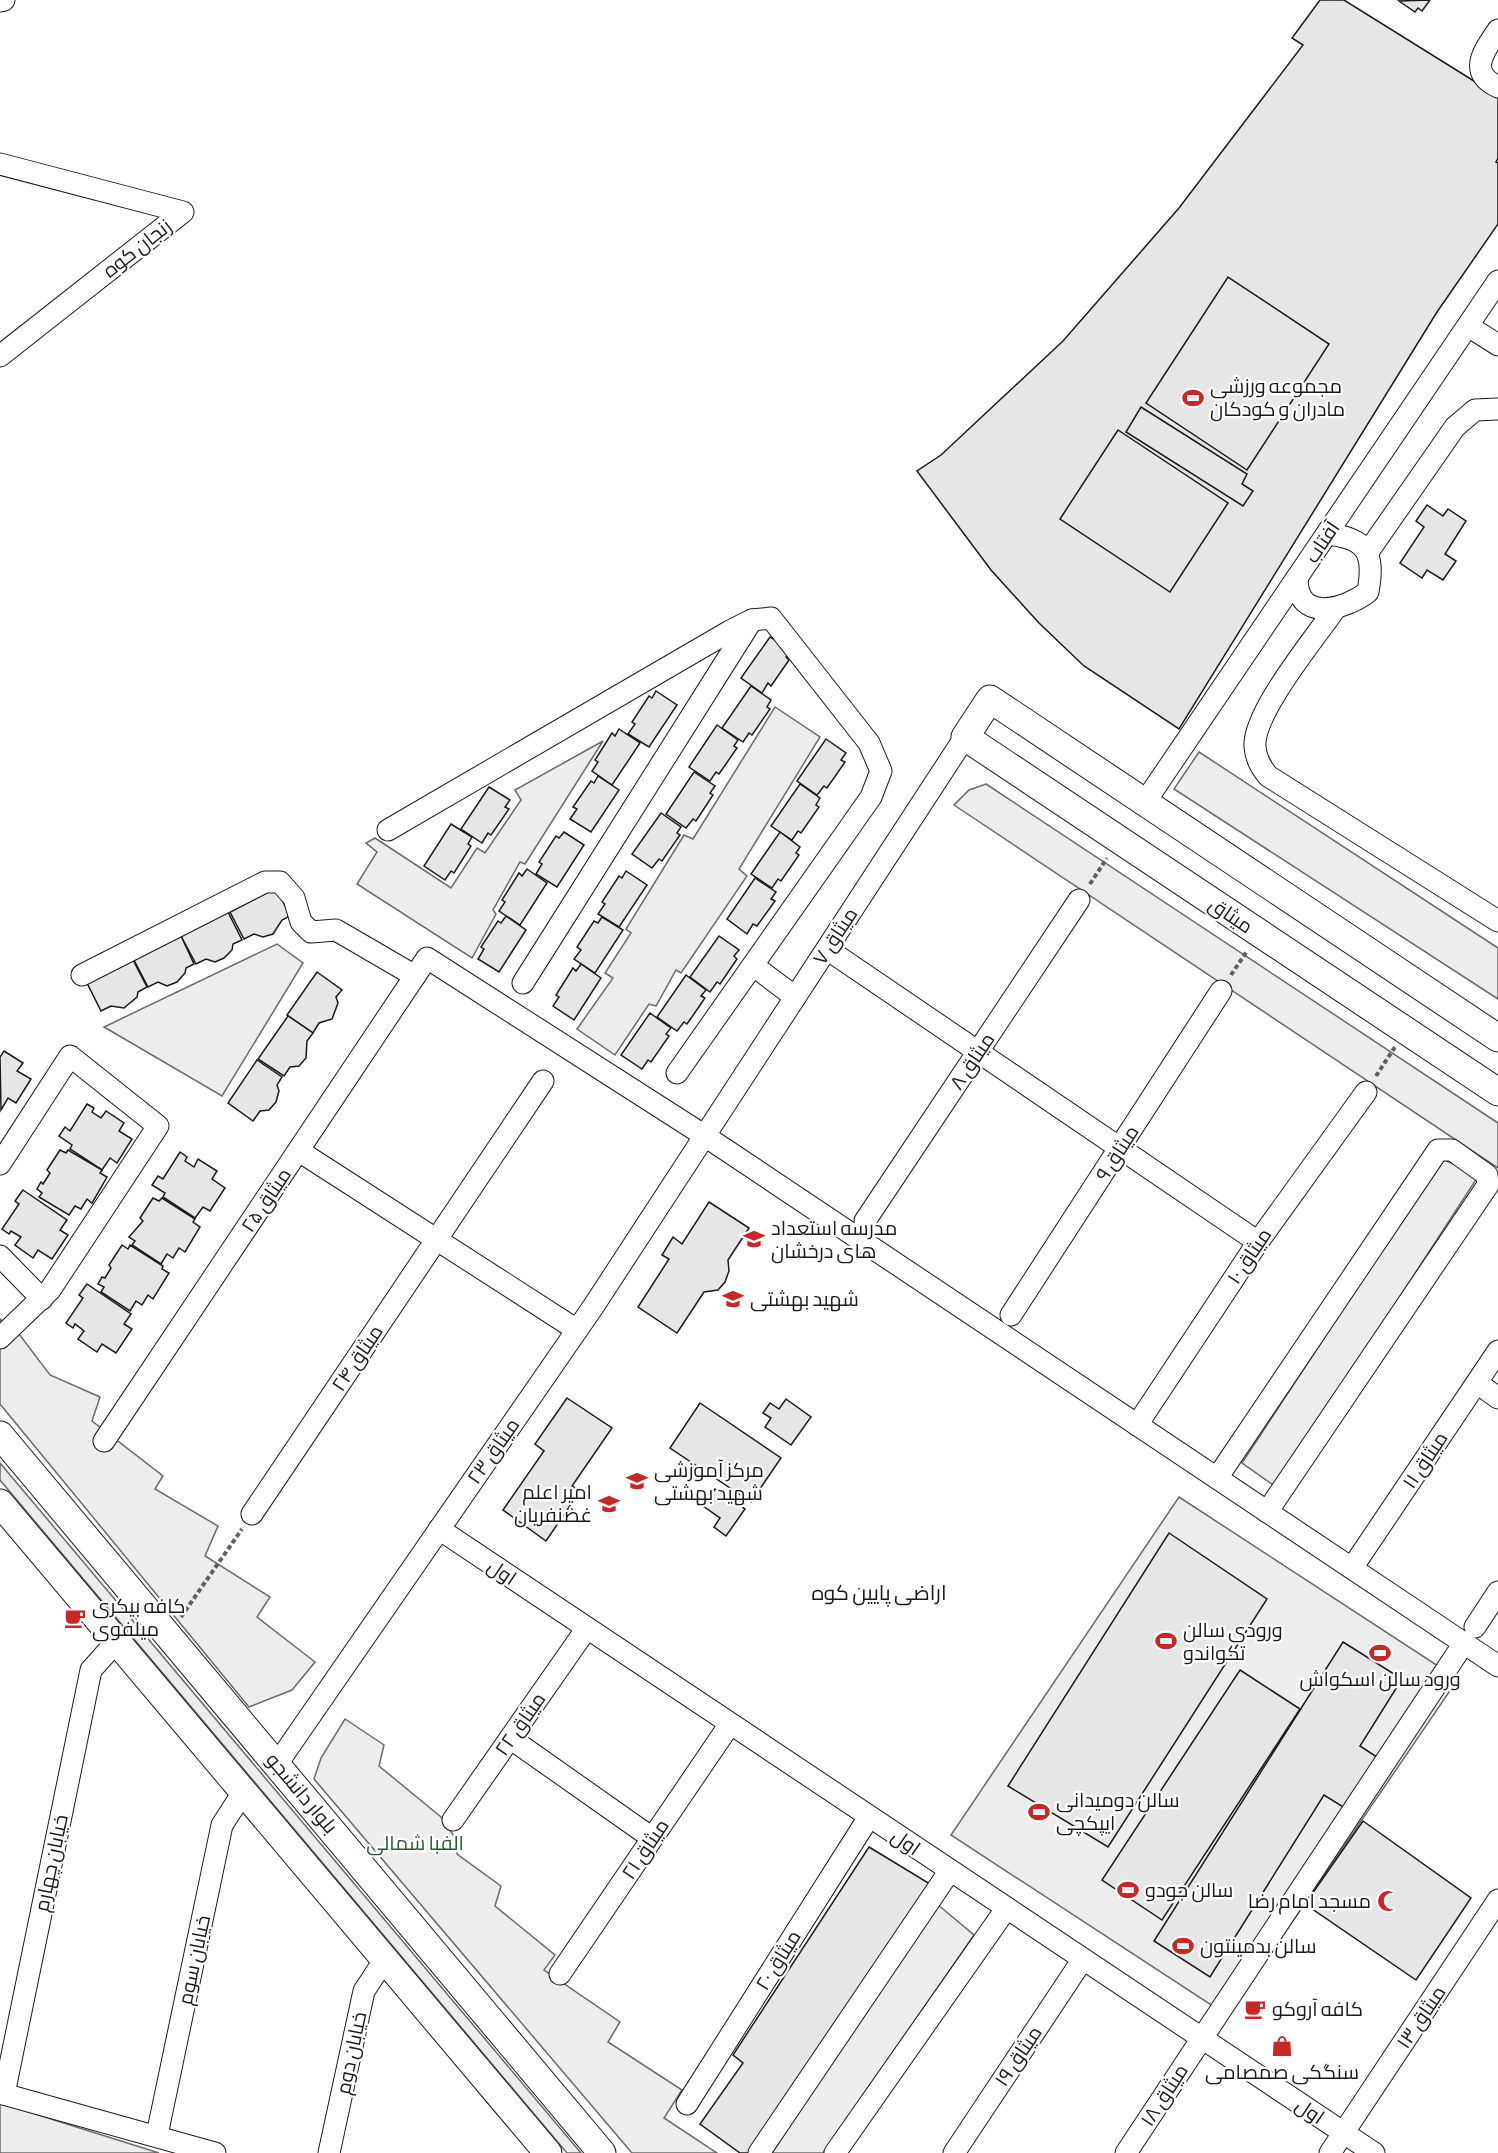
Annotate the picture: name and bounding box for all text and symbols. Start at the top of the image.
street label: زنجان کوه [98,214,177,283]
place label: مجموعه ورزشی مادران و کودکان [1210,375,1345,422]
sports icon: مجموعه ورزشی مادران و کودکان [1181,386,1205,410]
street label: آفتاب [1300,517,1346,568]
street label: میثاق [1204,893,1257,939]
street label: میثاق ۷ [808,903,863,970]
street label: میثاق ۸ [945,1029,1001,1095]
street label: میثاق ۹ [1091,1121,1145,1186]
street label: میثاق ۲۵ [237,1164,297,1237]
place label: مدرسه استعداد های درخشان [771,1217,897,1264]
street label: میثاق ۱۰ [1223,1224,1277,1289]
school or university icon: مدرسه استعداد های درخشان [742,1227,766,1251]
school or university icon: شهید بهشتی [721,1287,745,1311]
place label: شهید بهشتی [750,1288,859,1312]
street label: میثاق ۲۴ [327,1321,389,1396]
street label: میثاق ۲۳ [462,1414,525,1489]
street label: میثاق ۱۱ [1398,1428,1453,1494]
place label: مرکز آموزشی شهید بهشتی [654,1459,764,1506]
school or university icon: مرکز آموزشی شهید بهشتی [625,1469,649,1493]
place label: امیر اعلم غضنفریان [514,1481,592,1528]
school or university icon: امیر اعلم غضنفریان [597,1492,621,1516]
street label: اول [482,1555,520,1591]
district label: اراضی پایین کوه [811,1581,947,1607]
place label: کافه بیکری میلفوی [92,1595,186,1642]
cafe icon: کافه بیکری میلفوی [63,1606,87,1630]
place label: ورودی سالن تکواندو [1183,1619,1283,1666]
sports icon: ورودی سالن تکواندو [1154,1629,1178,1653]
sports icon: ورود سالن اسکواش [1368,1641,1392,1665]
place label: ورود سالن اسکواش [1299,1668,1461,1692]
street label: میثاق ۲۲ [490,1688,551,1761]
street label: بلوار دانشجو [261,1748,342,1839]
place label: سالن دومیدانی ایپکچی [1056,1789,1179,1836]
sports icon: سالن دومیدانی ایپکچی [1027,1800,1051,1824]
street label: خیابان چهارم [30,1812,75,1914]
street label: میثاق ۲۱ [617,1815,675,1884]
street label: اول [886,1824,924,1861]
park label: الفبا شمالی [366,1832,464,1856]
sports icon: سالن جودو [1116,1878,1140,1902]
place label: سالن جودو [1145,1879,1233,1903]
mosque icon: مسجد امام رضا [1376,1889,1400,1913]
place label: مسجد امام رضا [1248,1890,1371,1915]
street label: خیابان سوم [174,1913,217,2008]
street label: میثاق ۲۰ [751,1926,807,1995]
sports icon: سالن بدمینتون [1171,1934,1195,1958]
place label: سالن بدمینتون [1200,1935,1317,1959]
street label: میثاق ۱۳ [1392,1982,1452,2054]
cafe icon: کافه آروکو [1243,1997,1267,2021]
place label: کافه آروکو [1272,1998,1363,2022]
street label: خیابان دوم [332,2010,373,2097]
street label: میثاق ۱۹ [990,2022,1048,2091]
shop icon: سنگکی صمصامی [1270,2034,1294,2058]
street label: میثاق ۱۸ [1136,2060,1194,2131]
place label: سنگکی صمصامی [1205,2061,1359,2085]
street label: اول [1290,2094,1328,2130]

